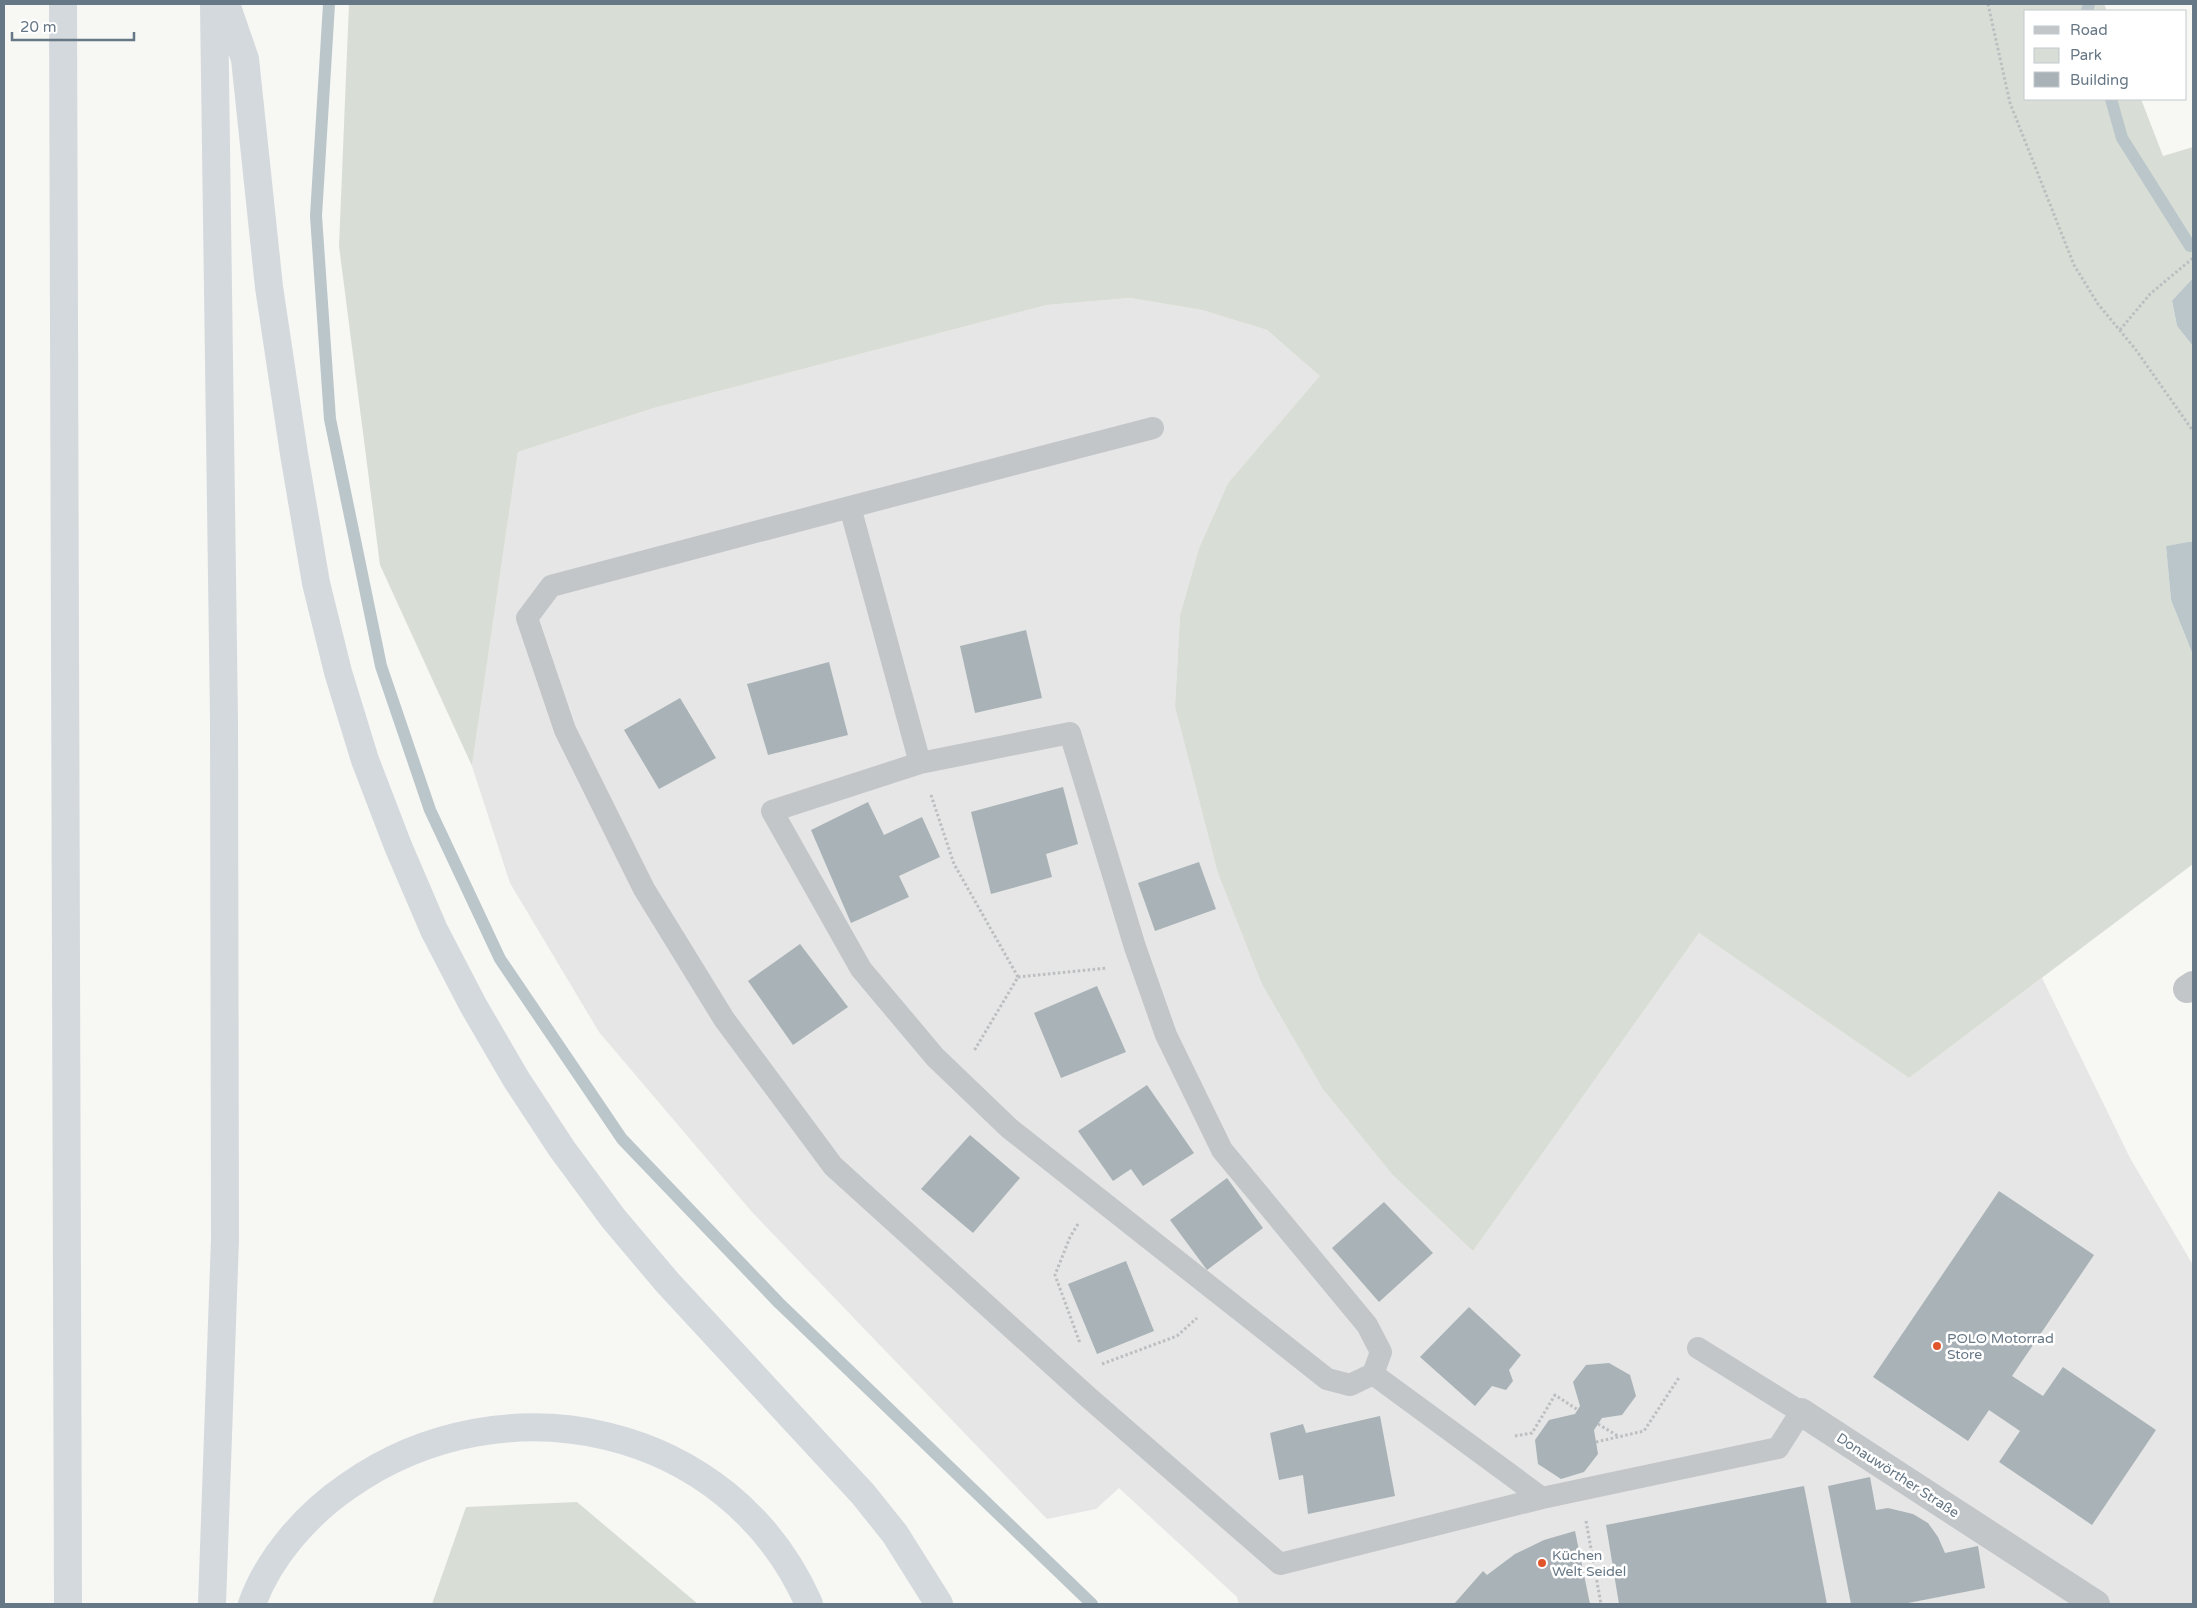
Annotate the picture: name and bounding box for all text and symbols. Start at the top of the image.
scale bar [12,10,135,42]
legend [2024,10,2187,100]
text: 20 m [20,18,57,36]
text: Road [2070,21,2108,39]
text: Park [2070,46,2102,64]
text: Building [2070,71,2129,89]
place label: POLO Motorrad Store [1947,1330,2054,1363]
marker: POLO Motorrad Store [1931,1340,1943,1352]
street label: Donauwörther Straße [1833,1429,1962,1521]
place label: Küchen Welt Seidel [1552,1547,1626,1580]
marker: Küchen Welt Seidel [1536,1557,1548,1569]

